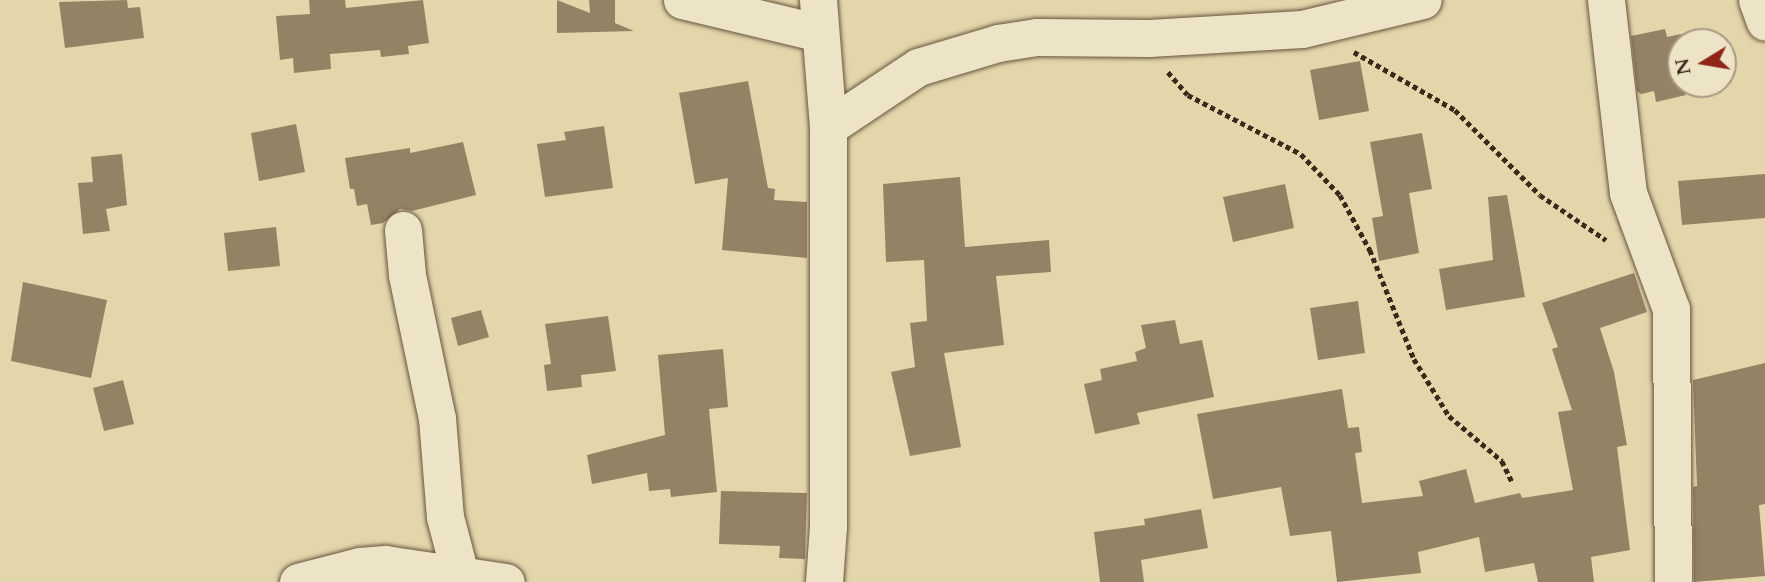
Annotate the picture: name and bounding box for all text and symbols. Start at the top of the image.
north arrow [1667,28,1737,98]
text: N [1669,56,1698,77]

